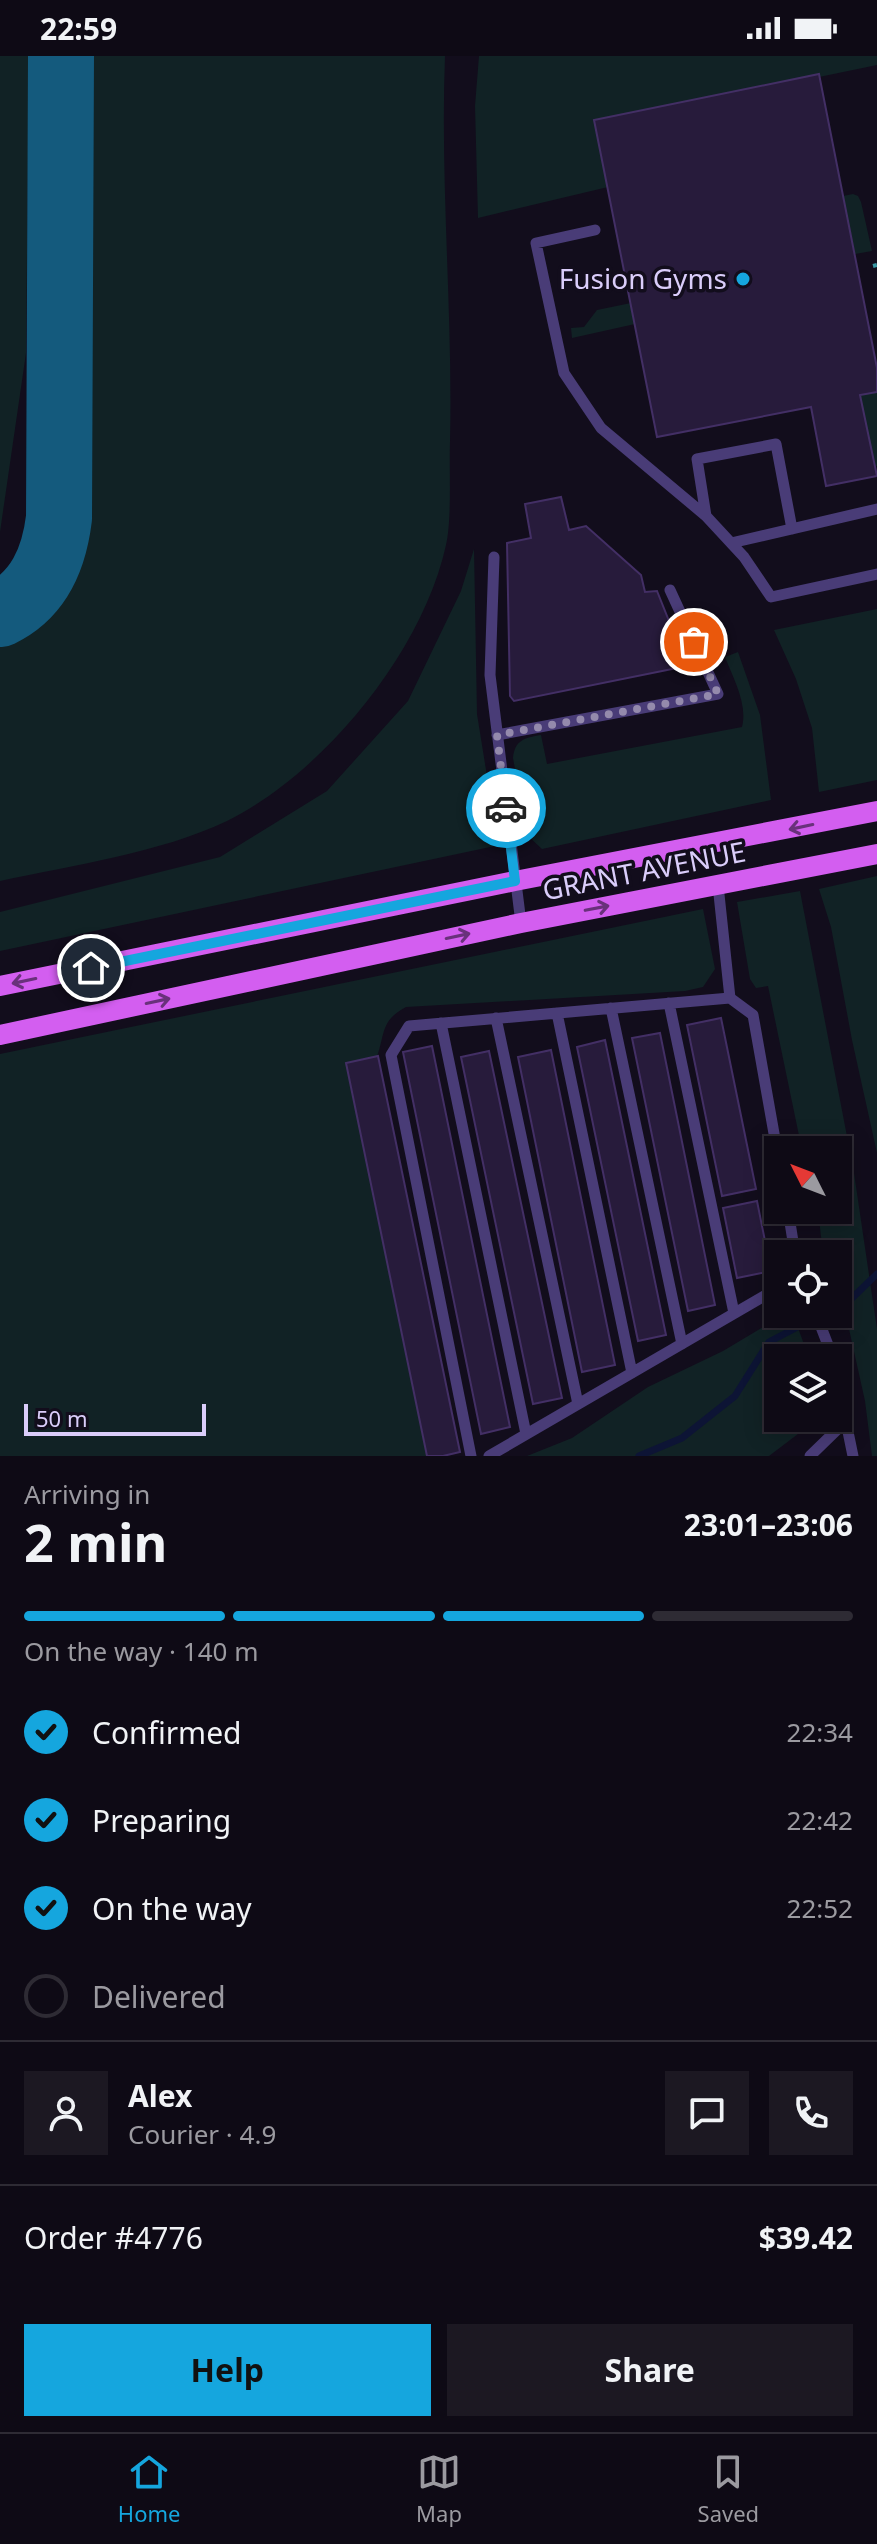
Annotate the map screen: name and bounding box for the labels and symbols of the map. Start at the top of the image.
place label: Fusion Gyms [559,259,727,297]
marker: Fusion Gyms [734,270,752,288]
pin [660,608,728,676]
courier [466,768,546,848]
one-way arrow [788,820,814,835]
street label: GRANT AVENUE [539,832,749,908]
one-way arrow [584,900,610,915]
one-way arrow [445,928,471,943]
pin [57,934,125,1002]
one-way arrow [12,974,37,989]
one-way arrow [145,993,171,1008]
north arrow [764,1136,852,1224]
scale bar [24,1400,206,1436]

